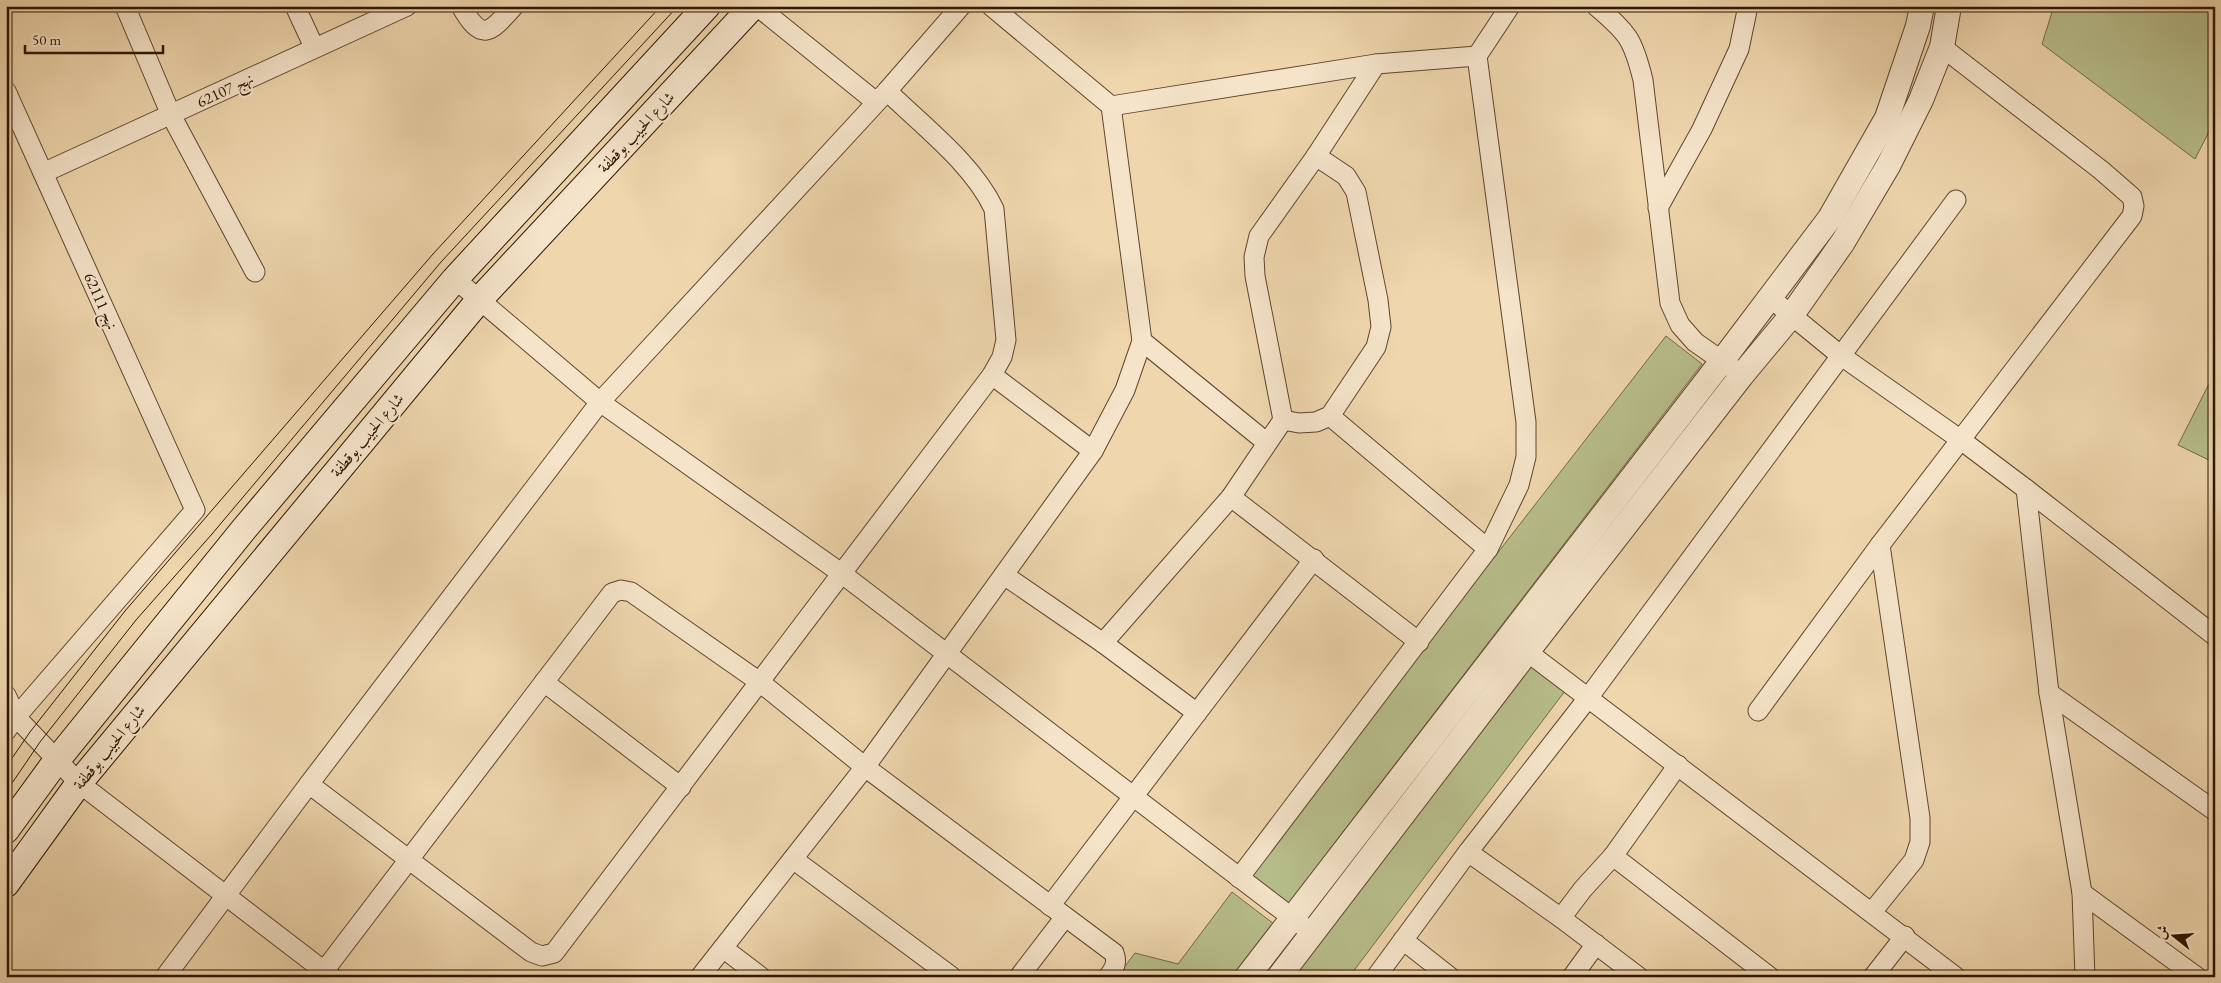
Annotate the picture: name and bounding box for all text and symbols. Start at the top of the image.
scale bar [25,22,162,54]
text: 50 m [32,30,61,49]
street label: نهج 62107 [193,68,258,116]
street label: شارع الحبيب بوقطفة [593,87,681,179]
street label: نهج 62111 [75,269,123,334]
street label: شارع الحبيب بوقطفة [326,388,411,483]
street label: شارع الحبيب بوقطفة [68,700,152,796]
north arrow [2148,910,2198,960]
text: ش [2151,923,2172,941]

